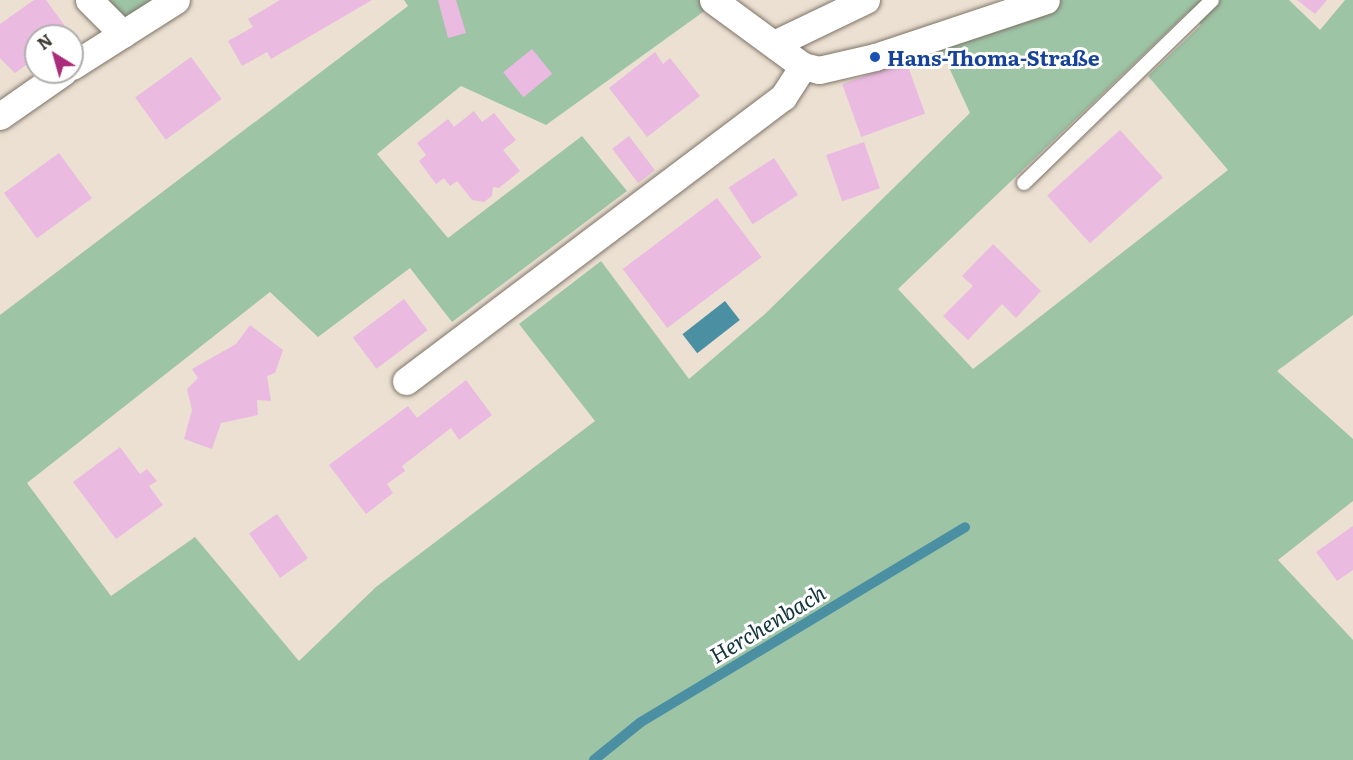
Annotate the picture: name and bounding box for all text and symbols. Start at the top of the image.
north arrow [24,24,84,84]
text: N [32,28,57,55]
place label: Hans-Thoma-Straße [887,44,1100,70]
marker: Hans-Thoma-Straße [868,50,882,64]
water label: Herchenbach [704,578,830,668]

